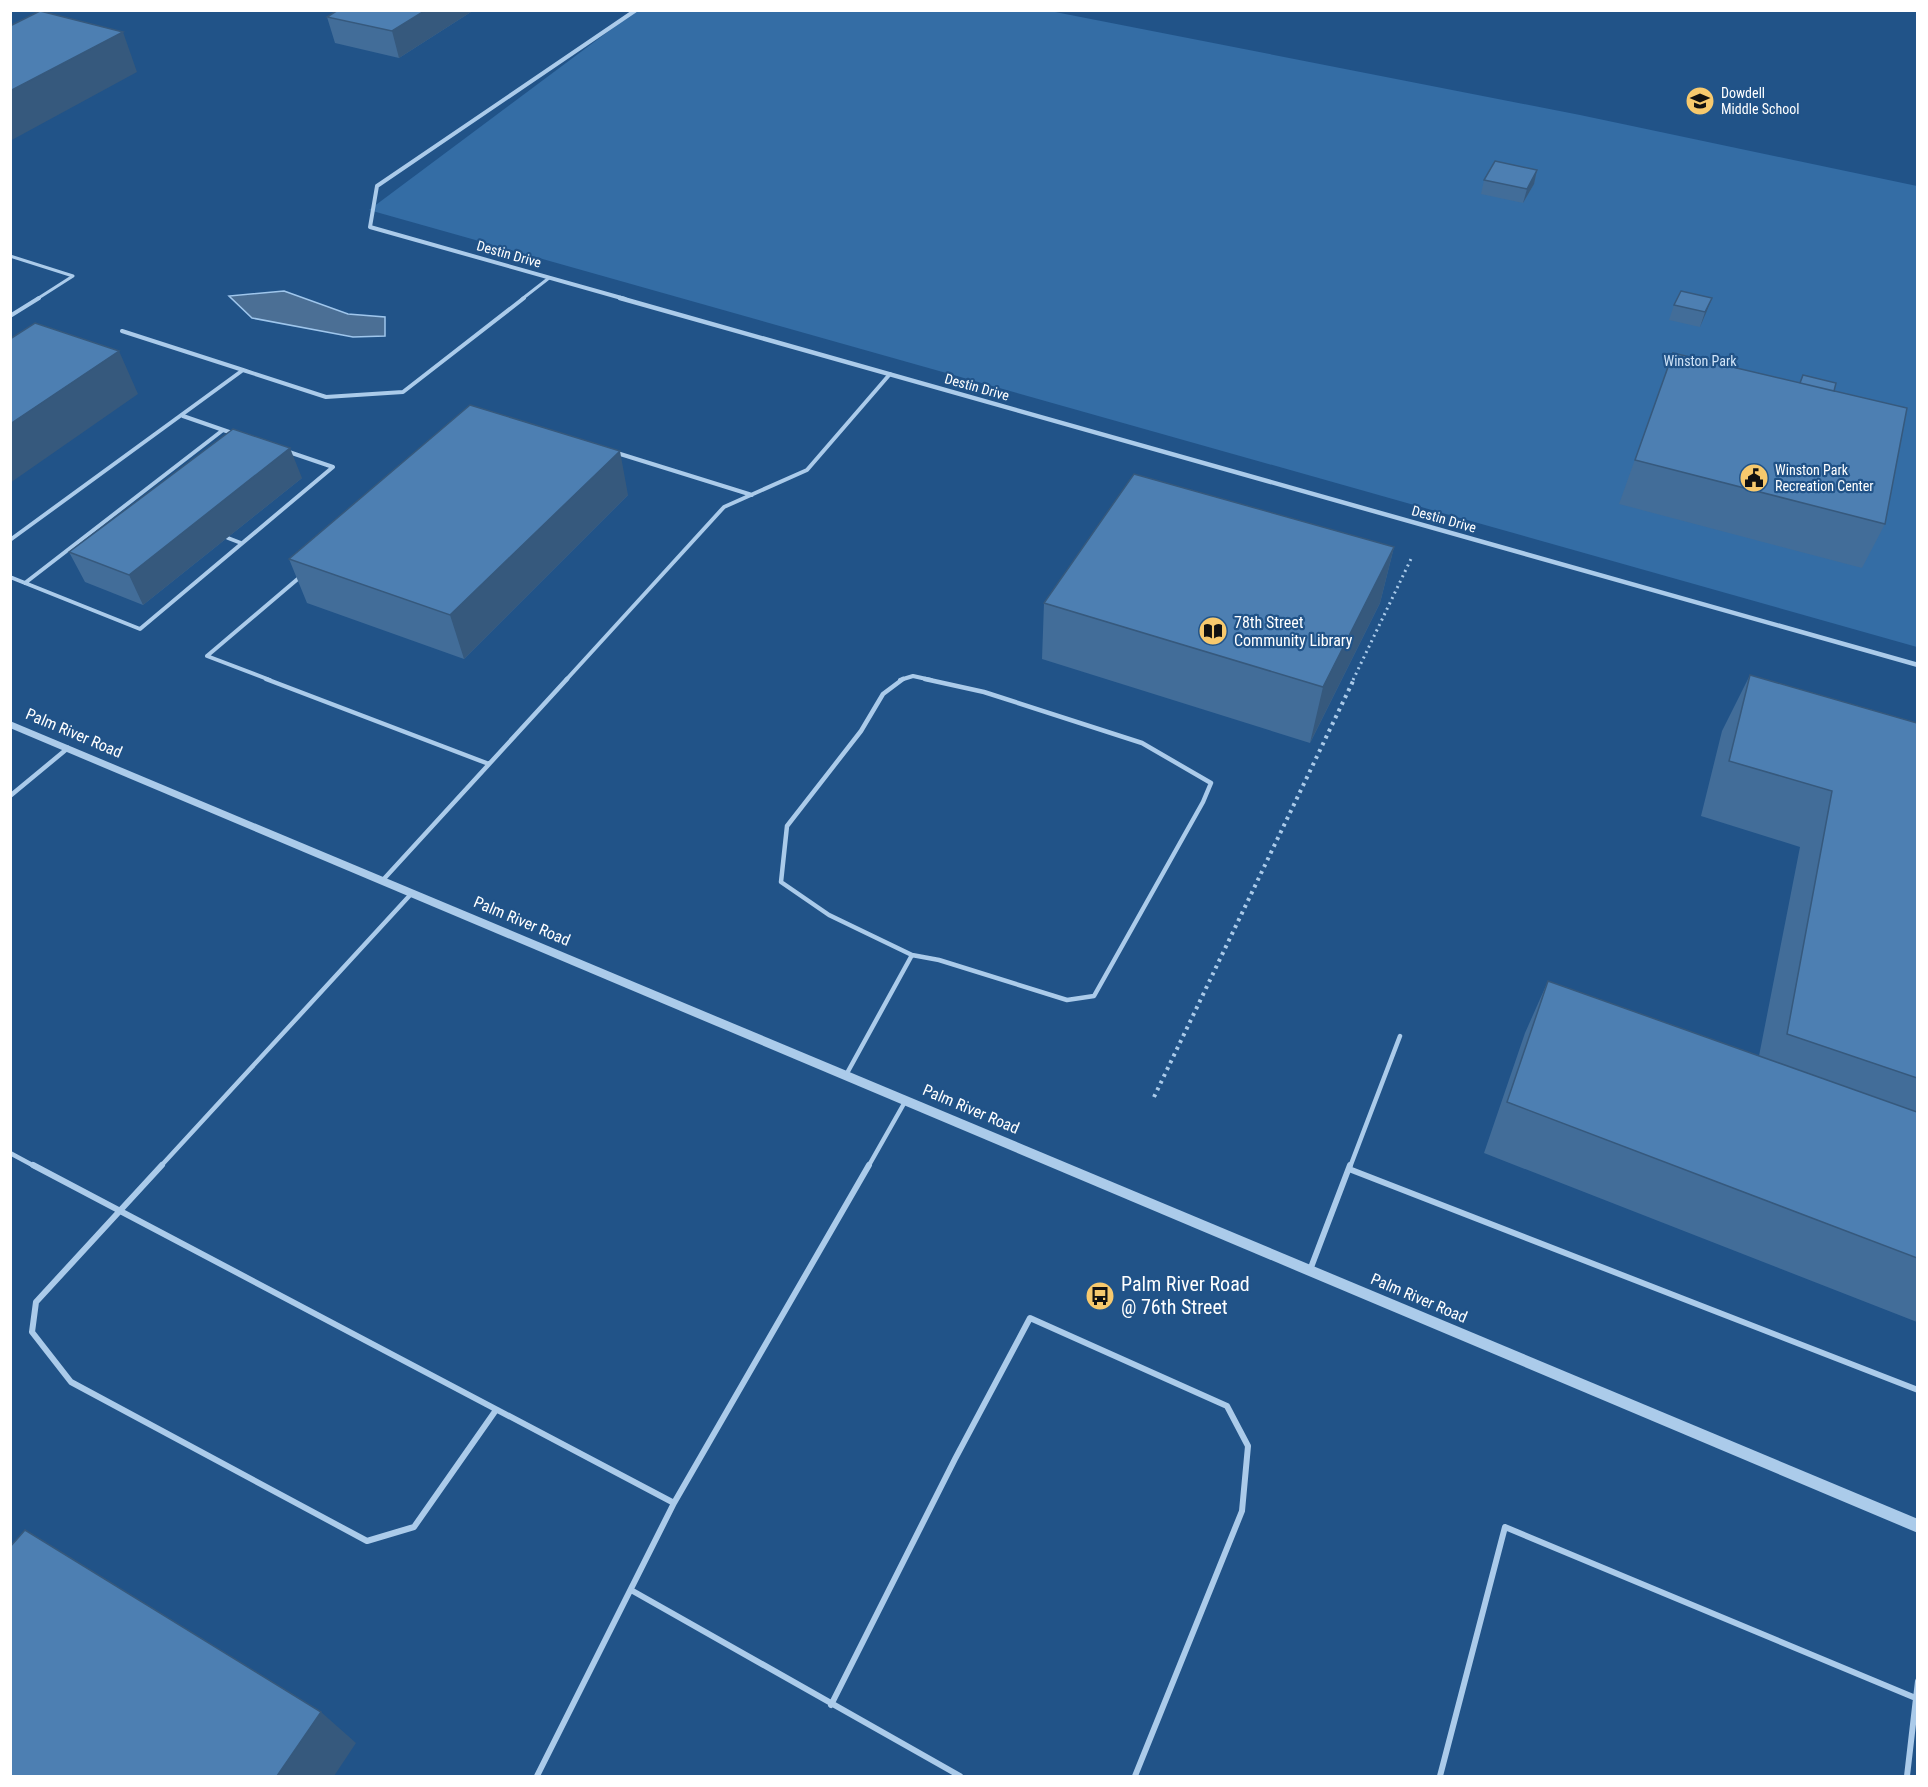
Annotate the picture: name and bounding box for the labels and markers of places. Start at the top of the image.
school or university icon: Dowdell Middle School [1684,85,1716,117]
place label: Dowdell Middle School [1721,85,1799,117]
public building icon: Winston Park Recreation Center [1738,462,1770,494]
place label: Winston Park Recreation Center [1775,462,1874,494]
place label: 78th Street Community Library [1234,613,1353,650]
library icon: 78th Street Community Library [1197,615,1229,647]
place label: Palm River Road @ 76th Street [1121,1272,1250,1319]
bus stop icon: Palm River Road @ 76th Street [1084,1280,1116,1312]

